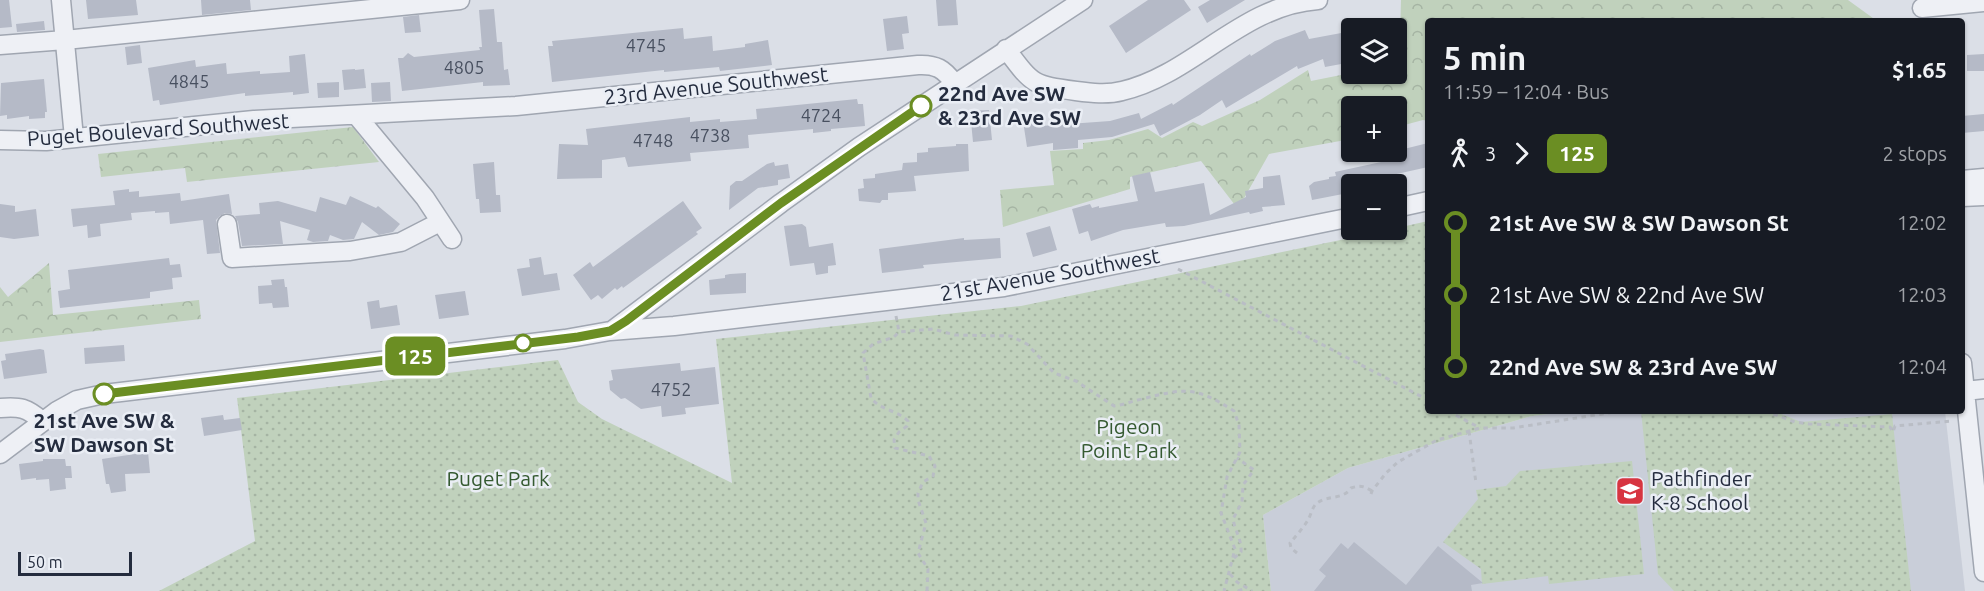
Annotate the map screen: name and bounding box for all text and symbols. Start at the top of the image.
map controls [1341,18,1407,240]
button: layers [1341,18,1407,84]
house number: 4745 [626,35,666,55]
text: 5 min [1443,39,1526,76]
house number: 4805 [444,57,484,77]
text: $1.65 [1892,57,1947,82]
street label: 23rd Avenue Southwest [603,61,829,109]
house number: 4845 [169,71,209,91]
text: 11:59 – 12:04 · Bus [1443,80,1609,103]
place label: 22nd Ave SW & 23rd Ave SW [938,81,1081,129]
marker: 22nd Ave SW & 23rd Ave SW [910,95,932,117]
button: + [1341,96,1407,162]
house number: 4724 [801,105,841,125]
street label: Puget Boulevard Southwest [26,108,290,150]
house number: 4738 [690,125,730,145]
house number: 4748 [633,130,673,150]
icon: walk [1443,137,1476,170]
icon: forward [1505,137,1538,170]
text: 125 [1559,141,1595,165]
text: 3 [1485,142,1496,165]
text: 2 stops [1883,142,1947,165]
button: − [1341,174,1407,240]
text: 21st Ave SW & SW Dawson St [1489,210,1789,235]
text: 12:02 [1897,211,1947,234]
street label: 21st Avenue Southwest [938,243,1161,305]
text: 21st Ave SW & 22nd Ave SW [1489,282,1764,307]
text: 12:03 [1897,283,1947,306]
unlabelled marker [514,334,532,352]
line badge: 125 [380,336,450,376]
text: 125 [397,344,433,368]
text: 22nd Ave SW & 23rd Ave SW [1489,354,1777,379]
text: 12:04 [1897,355,1947,378]
house number: 4752 [651,379,691,399]
marker: 21st Ave SW & SW Dawson St [93,383,115,405]
place label: 21st Ave SW & SW Dawson St [34,408,175,456]
park label: Pigeon Point Park [1081,414,1178,462]
park label: Puget Park [446,466,550,490]
place label: Pathfinder K-8 School [1651,466,1751,514]
school or university icon: Pathfinder K-8 School [1614,475,1646,507]
scale bar [18,549,132,576]
text: 50 m [27,553,63,571]

